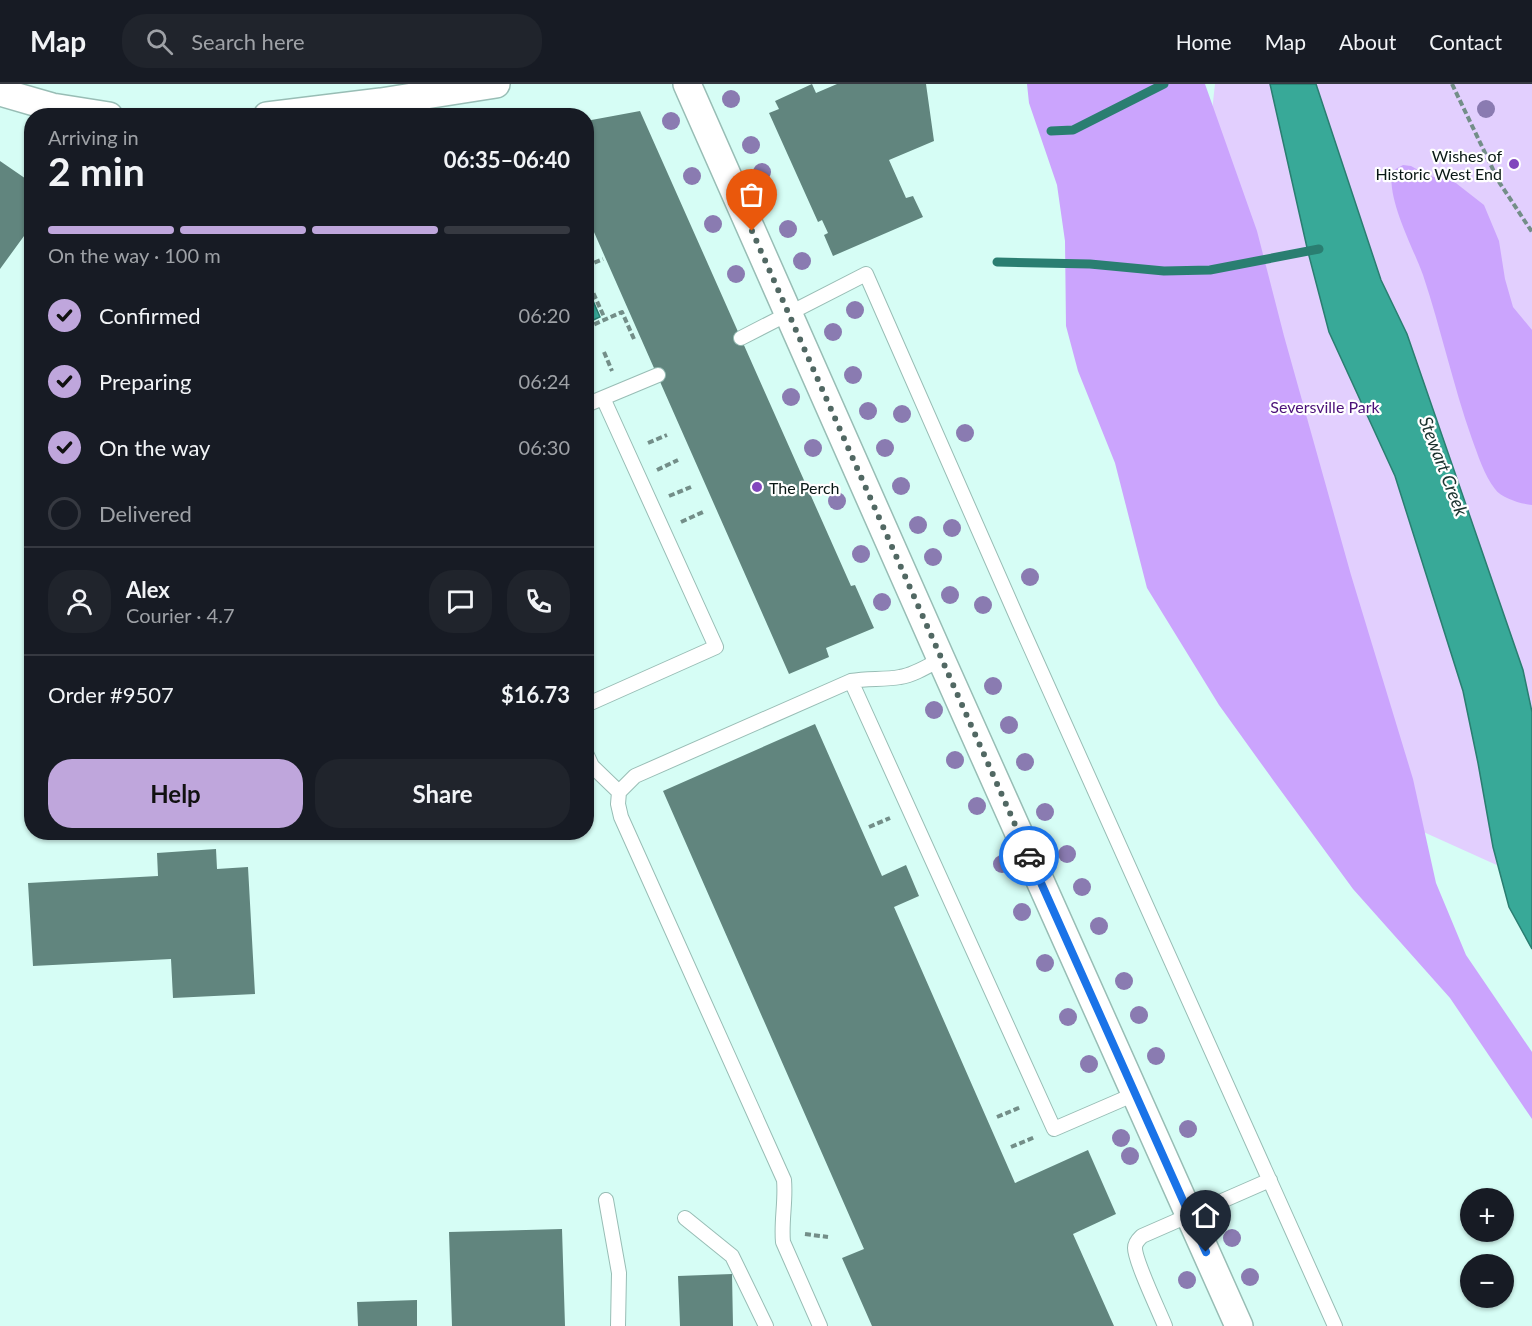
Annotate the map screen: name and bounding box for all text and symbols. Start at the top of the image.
search box [122,14,542,68]
text: Map [30,24,86,58]
icon: search [143,25,176,58]
text: Search here [191,28,305,55]
text: Home [1176,29,1232,54]
text: Map [1265,29,1306,54]
text: About [1339,29,1396,54]
text: Contact [1429,29,1502,54]
text: Arriving in [48,125,139,149]
text: 06:35–06:40 [444,146,570,173]
place label: Wishes of Historic West End [1375,146,1502,183]
text: 2 min [48,148,145,194]
marker: Wishes of Historic West End [1507,157,1521,171]
pin [726,169,777,231]
icon: bag [735,178,768,211]
text: On the way · 100 m [48,243,221,267]
icon: check [48,299,81,332]
text: Confirmed [99,302,201,329]
text: 06:20 [519,303,570,327]
icon: check [48,365,81,398]
text: Preparing [99,368,191,395]
text: 06:24 [519,369,570,393]
park label: Seversville Park [1270,397,1381,416]
water label: Stewart Creek [1415,413,1473,519]
icon: check [48,431,81,464]
text: On the way [99,434,210,461]
text: 06:30 [519,435,570,459]
place label: The Perch [769,478,839,497]
marker: The Perch [750,480,764,494]
text: Delivered [99,500,192,527]
button: person [48,570,111,633]
button: chat [429,570,492,633]
button: phone [507,570,570,633]
text: Alex [126,576,170,603]
text: Courier · 4.7 [126,603,235,627]
text: Order #9507 [48,681,174,708]
text: $16.73 [501,681,570,708]
button: Help [48,759,303,828]
button: Share [315,759,570,828]
courier [999,826,1059,886]
icon: car [1013,840,1046,873]
map controls [1460,1188,1514,1308]
button: + [1460,1188,1514,1242]
pin [1180,1190,1231,1252]
icon: home [1189,1199,1222,1232]
button: − [1460,1254,1514,1308]

